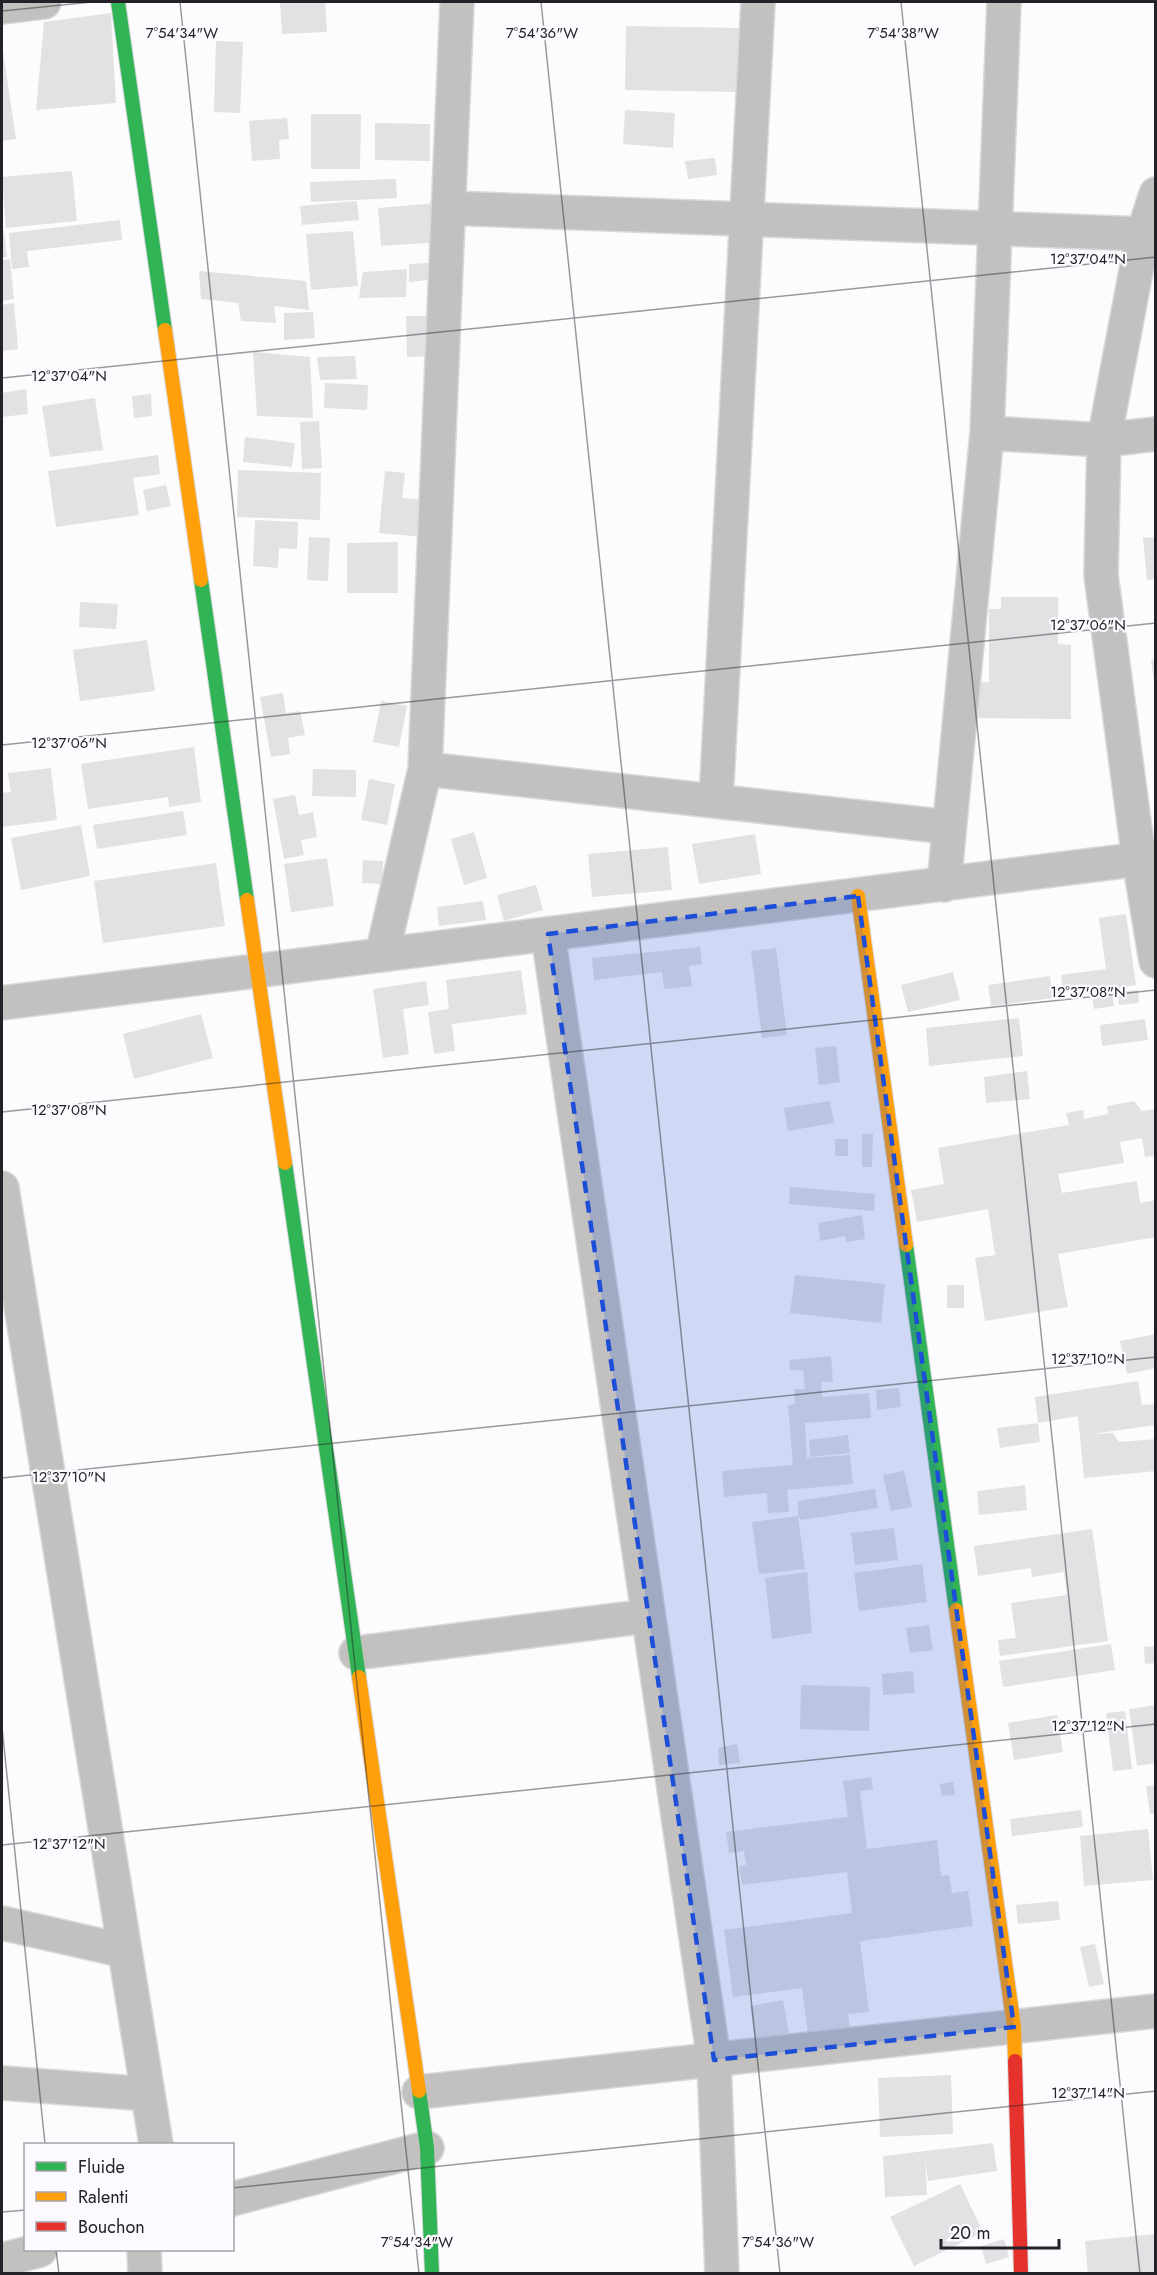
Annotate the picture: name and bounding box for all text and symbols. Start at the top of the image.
text: 7°54'34"W [146,22,218,44]
text: 7°54'36"W [506,22,578,44]
text: 7°54'38"W [867,22,939,44]
text: 12°37'04"N [1050,248,1126,270]
text: 12°37'04"N [31,365,107,387]
text: 12°37'06"N [1050,614,1126,636]
text: 12°37'06"N [31,732,107,754]
text: 12°37'08"N [1050,981,1126,1003]
text: 12°37'08"N [31,1099,107,1121]
text: 12°37'10"N [1051,1348,1125,1370]
text: 12°37'10"N [32,1466,106,1488]
text: 12°37'12"N [1051,1715,1125,1737]
text: 12°37'12"N [32,1833,106,1855]
text: 12°37'14"N [1051,2082,1125,2104]
legend [24,2143,234,2251]
text: Fluide [78,2154,125,2180]
text: Ralenti [78,2184,129,2210]
scale bar [941,2212,1060,2250]
text: Bouchon [78,2214,145,2240]
text: 20 m [950,2220,990,2246]
text: 7°54'34"W [381,2231,453,2253]
text: 7°54'36"W [742,2231,814,2253]

